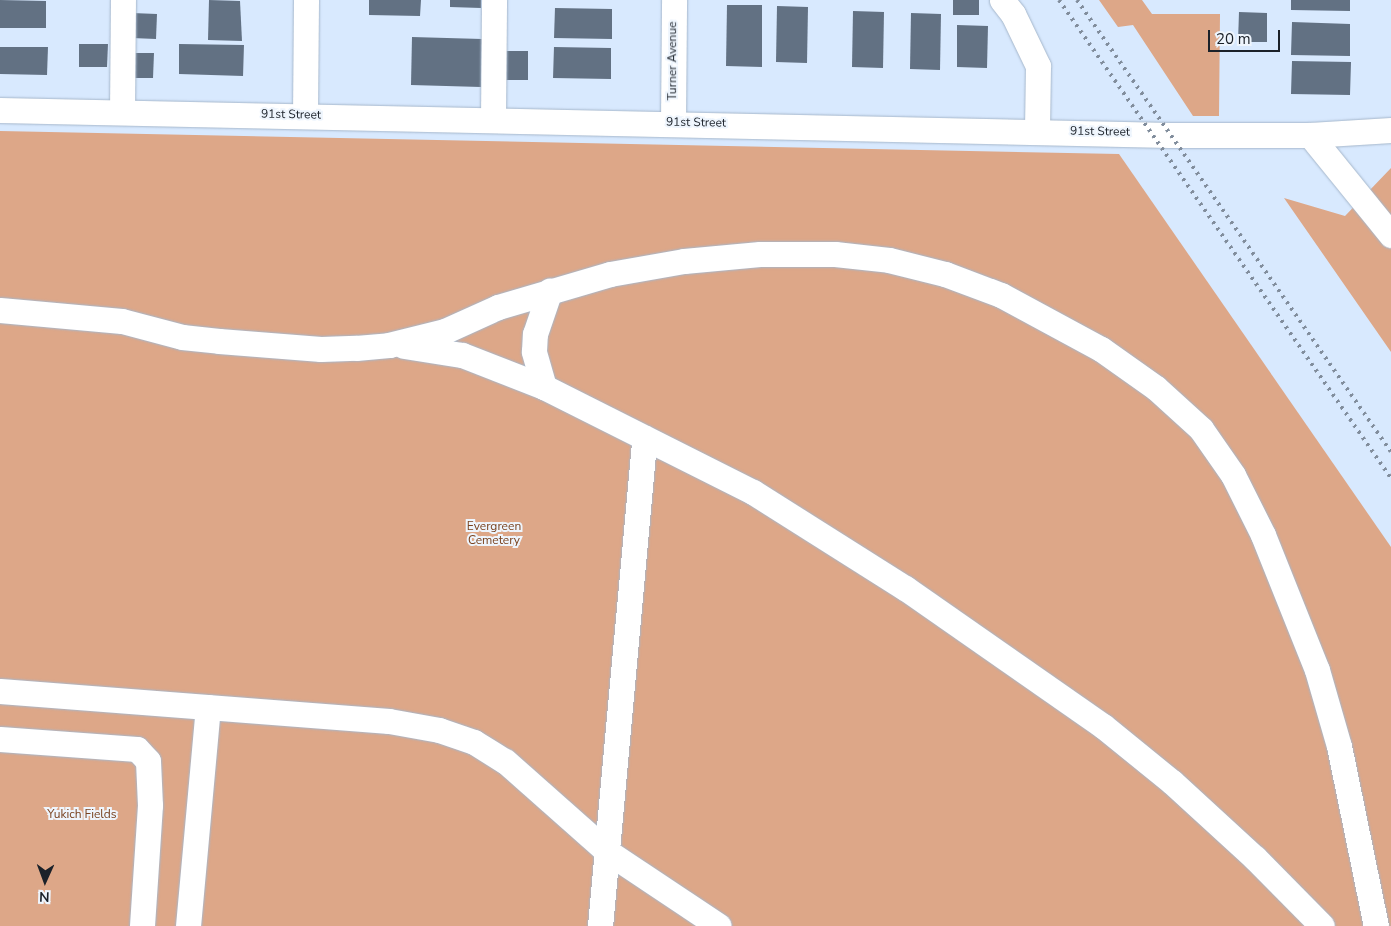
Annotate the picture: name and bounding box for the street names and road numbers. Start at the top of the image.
street label: Turner Avenue [666,22,680,100]
street label: 91st Street [261,107,321,123]
street label: 91st Street [666,115,726,131]
street label: 91st Street [1070,124,1130,140]

